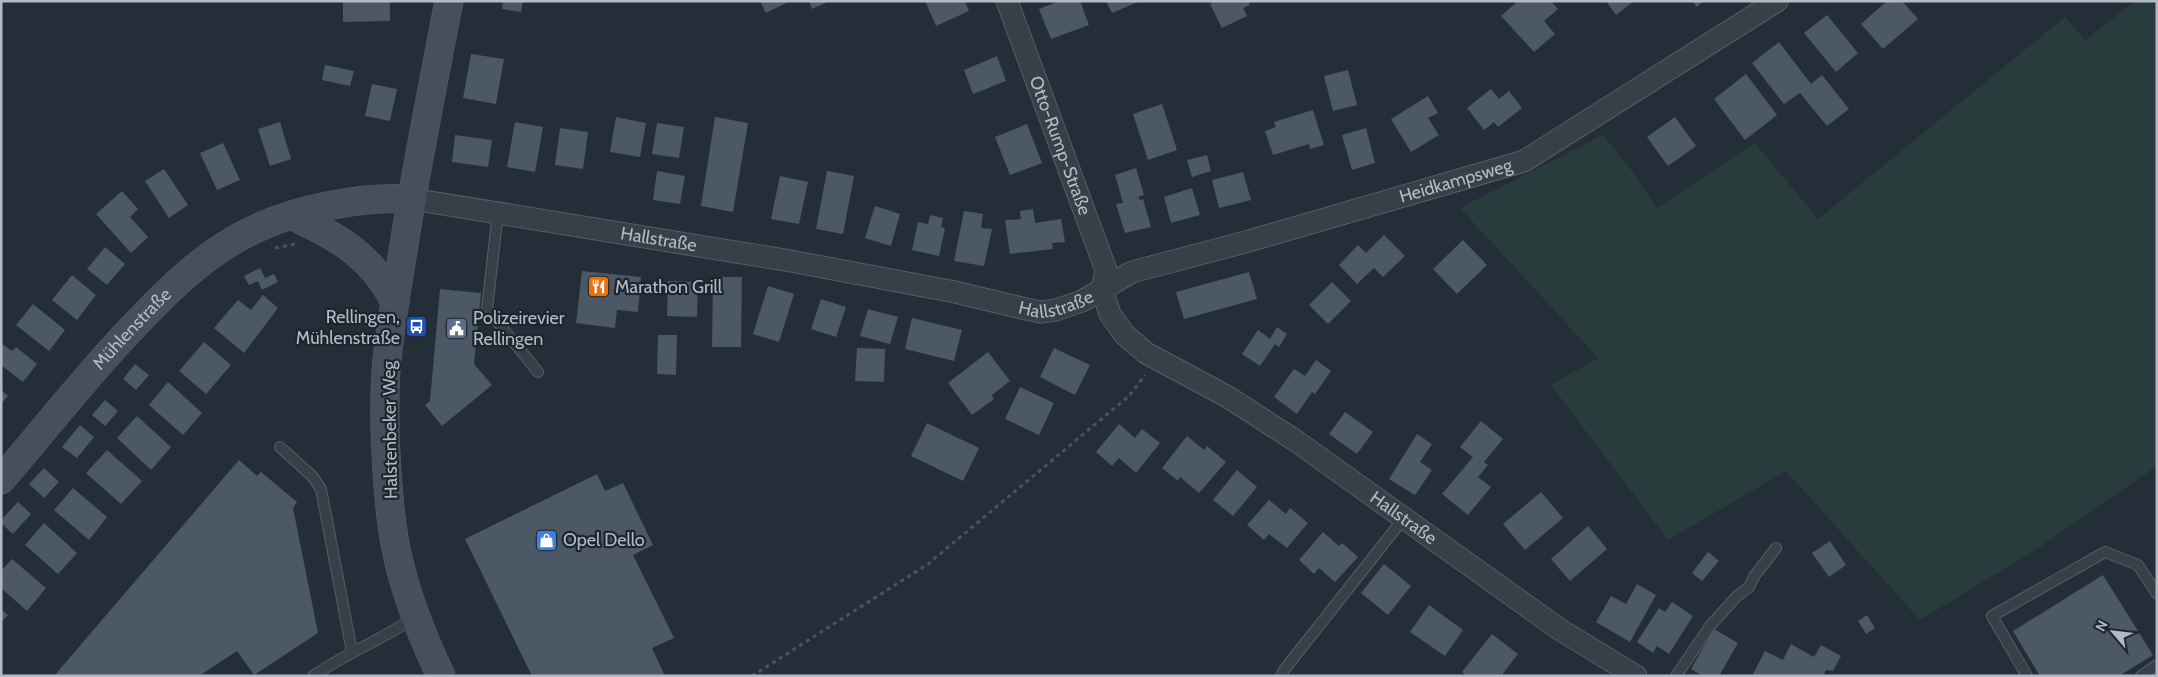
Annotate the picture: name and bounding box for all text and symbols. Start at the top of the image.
street label: Otto-Rump-Straße [1025,73,1096,218]
street label: Heidkampsweg [1397,154,1516,208]
street label: Hallstraße [619,222,698,256]
restaurant icon: Marathon Grill [587,275,611,299]
place label: Marathon Grill [615,276,723,298]
street label: Mühlenstraße [88,283,176,374]
street label: Hallstraße [1016,286,1098,323]
place label: Rellingen, Mühlenstraße [296,306,400,349]
place label: Polizeirevier Rellingen [473,307,565,350]
bus stop icon: Rellingen, Mühlenstraße [404,315,428,339]
public building icon: Polizeirevier Rellingen [445,316,469,340]
street label: Halstenbeker Weg [378,360,402,499]
street label: Hallstraße [1366,487,1441,549]
shop icon: Opel Dello [535,528,559,552]
place label: Opel Dello [563,529,645,551]
north arrow [2088,607,2138,657]
text: N [2091,617,2112,634]

